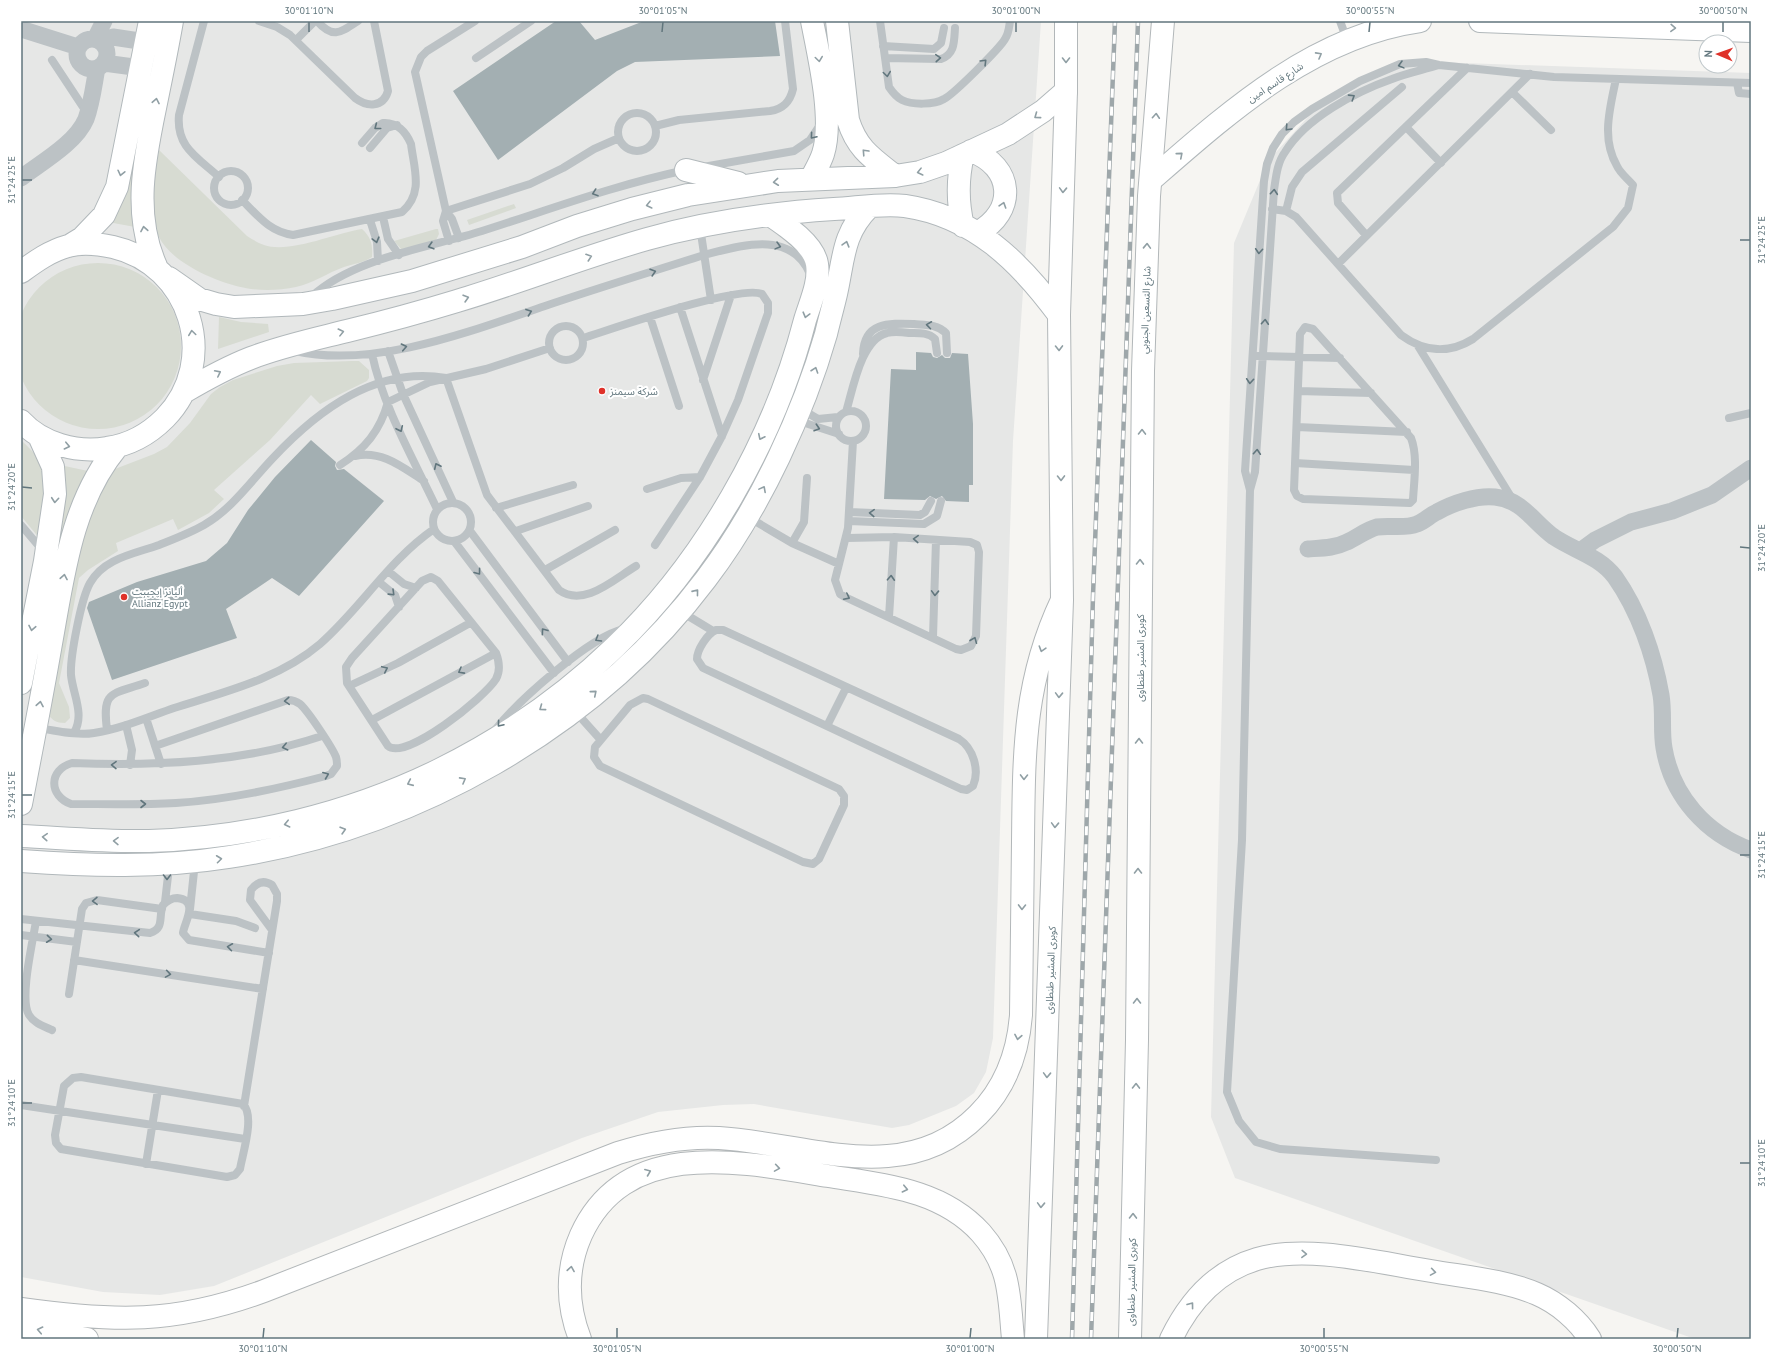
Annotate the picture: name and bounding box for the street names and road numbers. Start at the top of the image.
street label: شارع قاسم امين [1245,59,1306,106]
street label: شارع التسعين الجنوبي [1137,266,1155,354]
street label: كوبرى المشير طنطاوى [1134,613,1147,702]
street label: كوبرى المشير طنطاوى [1042,925,1059,1014]
street label: كوبرى المشير طنطاوى [1124,1237,1139,1326]

